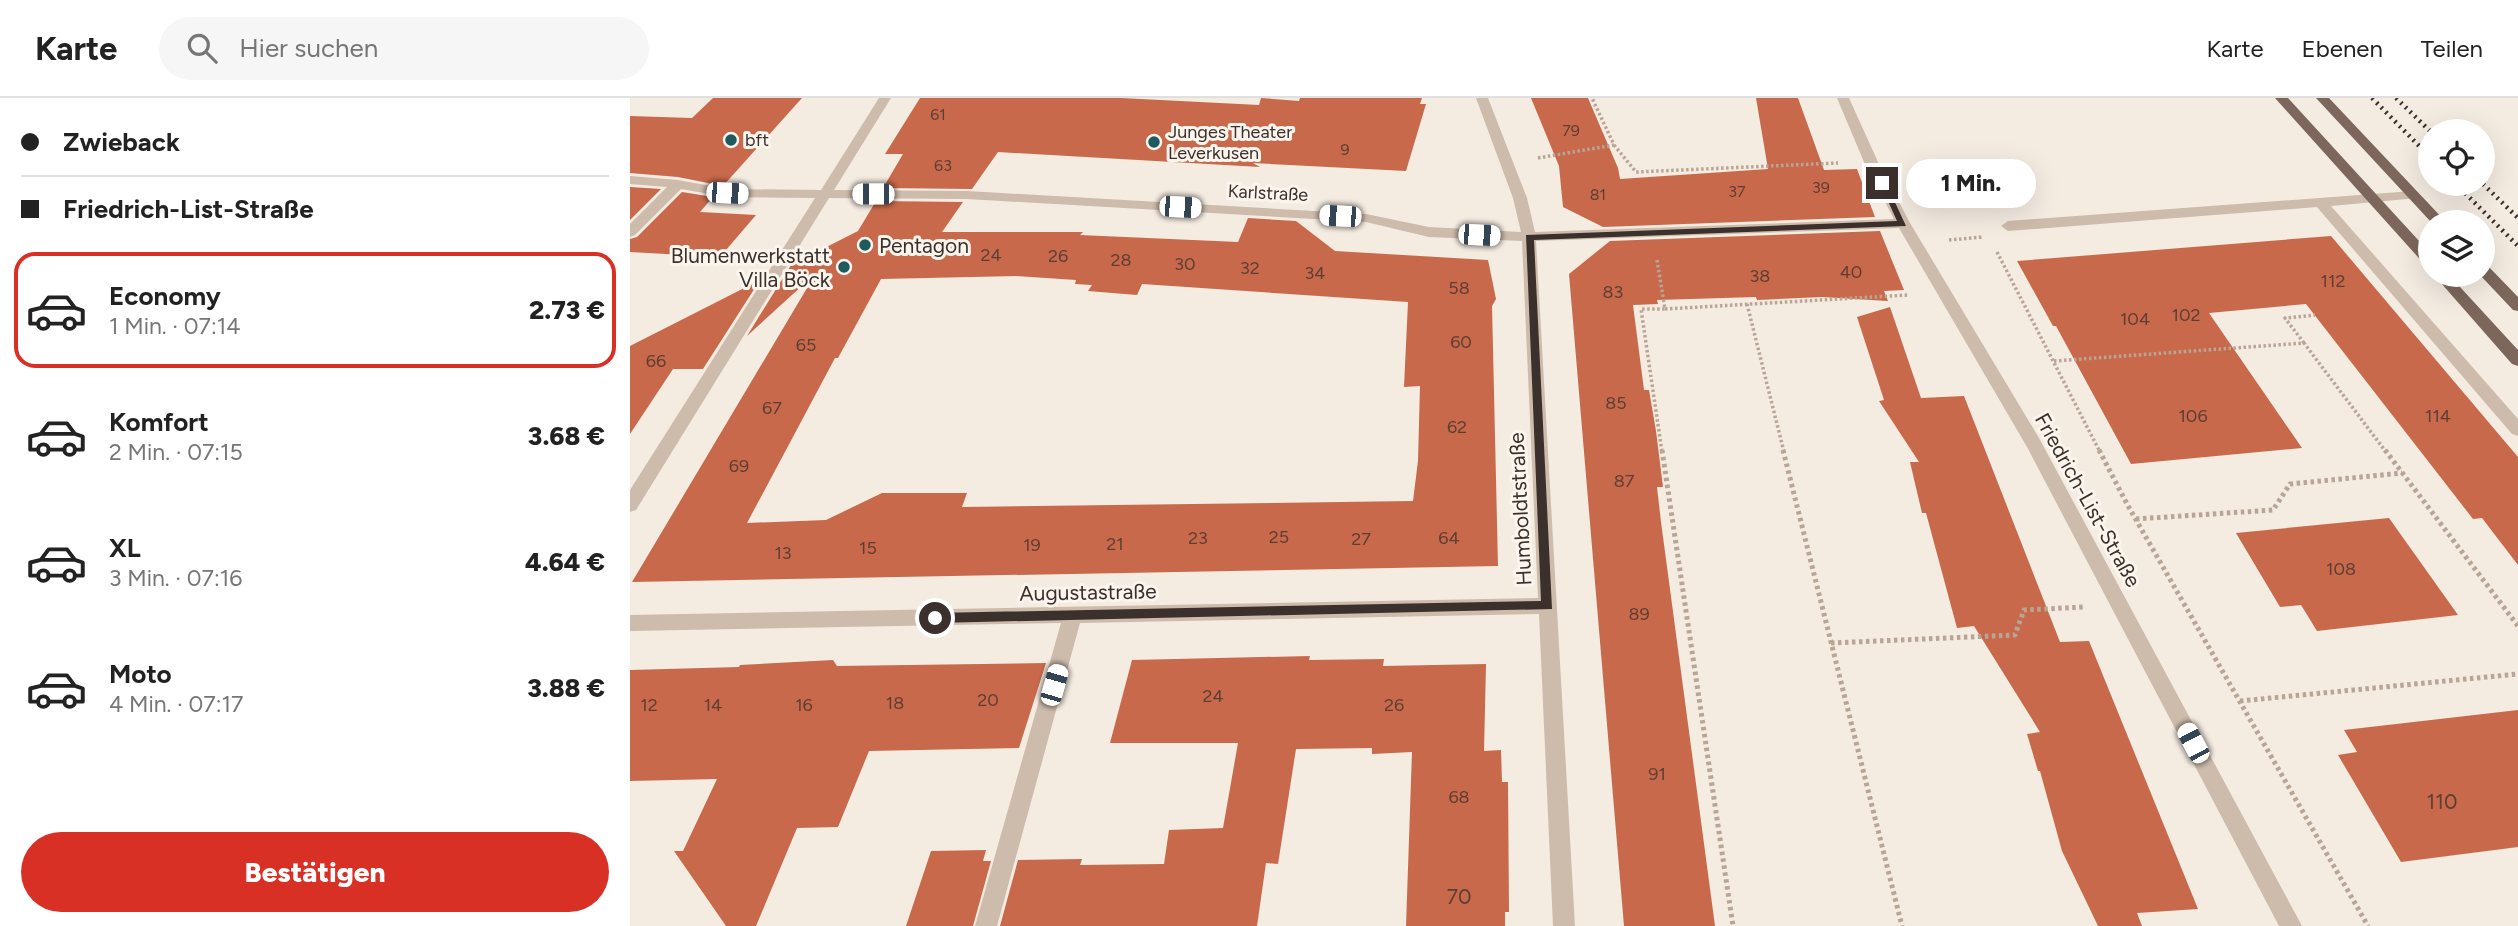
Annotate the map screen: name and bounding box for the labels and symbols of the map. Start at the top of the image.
house number: 61 [930,105,946,124]
place label: Junges Theater Leverkusen [1168,121,1292,164]
house number: 79 [1562,121,1580,140]
place label: bft [745,129,769,151]
marker: bft [723,132,739,148]
marker: Junges Theater Leverkusen [1146,134,1162,150]
house number: 9 [1340,140,1350,159]
house number: 63 [934,156,952,175]
callout: 1 Min. [1906,158,2036,208]
route end [1866,167,1898,199]
house number: 39 [1812,178,1830,197]
street label: Karlstraße [1227,180,1309,206]
car [706,181,749,205]
house number: 37 [1728,182,1746,201]
car [853,184,895,205]
house number: 81 [1590,185,1606,204]
car [1159,195,1202,219]
car [1319,204,1362,228]
car [1458,223,1501,247]
place label: Pentagon [879,233,969,258]
marker: Pentagon [857,237,873,253]
place label: Blumenwerkstatt Villa Böck [671,243,831,292]
house number: 24 [980,244,1002,266]
house number: 26 [1048,245,1068,267]
house number: 28 [1110,249,1132,271]
house number: 30 [1174,253,1196,275]
house number: 32 [1240,257,1260,279]
marker: Blumenwerkstatt Villa Böck [836,259,852,275]
house number: 40 [1840,261,1862,283]
house number: 34 [1305,262,1325,284]
house number: 38 [1750,265,1770,287]
house number: 112 [2321,270,2345,292]
house number: 58 [1448,277,1470,299]
house number: 83 [1603,281,1623,303]
house number: 102 [2171,304,2201,326]
house number: 104 [2120,308,2150,330]
house number: 60 [1450,331,1472,353]
house number: 65 [796,334,816,356]
house number: 66 [646,350,666,372]
house number: 85 [1605,392,1627,414]
house number: 67 [762,397,782,419]
house number: 106 [2178,405,2208,427]
house number: 114 [2425,405,2451,427]
street label: Friedrich-List-Straße [2030,409,2146,591]
house number: 62 [1447,416,1467,438]
street label: Humboldtstraße [1503,432,1537,586]
house number: 69 [729,455,749,477]
house number: 87 [1614,470,1635,492]
house number: 25 [1269,526,1289,548]
house number: 23 [1188,527,1208,549]
house number: 64 [1438,527,1460,549]
house number: 27 [1351,528,1371,550]
house number: 21 [1106,533,1124,555]
house number: 19 [1023,534,1041,556]
house number: 15 [859,537,877,559]
house number: 13 [774,542,792,564]
house number: 108 [2326,558,2356,580]
street label: Augustastraße [1019,578,1157,606]
route start [919,602,951,634]
house number: 89 [1628,603,1650,625]
car [1039,662,1070,708]
house number: 24 [1202,685,1224,707]
house number: 20 [977,689,999,711]
house number: 18 [886,692,904,714]
house number: 12 [640,694,658,716]
house number: 14 [704,694,722,716]
house number: 16 [795,694,813,716]
house number: 26 [1384,694,1404,716]
car [2174,720,2213,766]
house number: 91 [1648,763,1666,785]
house number: 68 [1448,786,1470,808]
house number: 110 [2427,789,2457,814]
house number: 70 [1447,884,1471,909]

